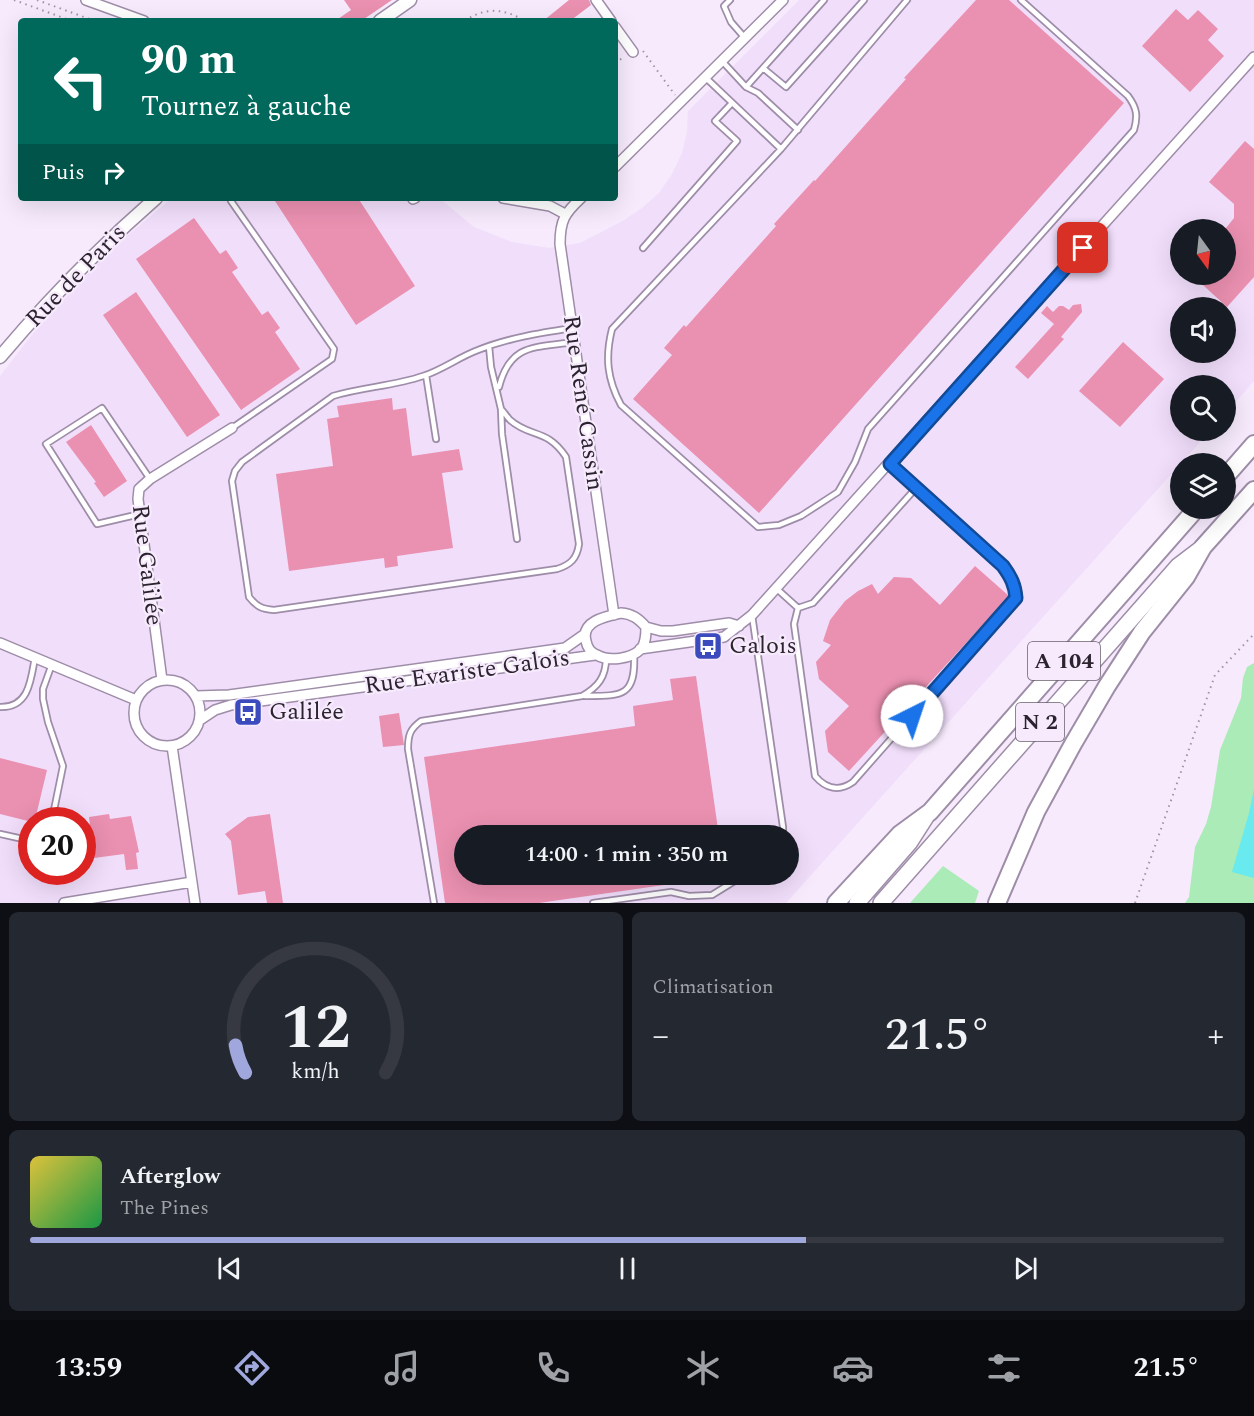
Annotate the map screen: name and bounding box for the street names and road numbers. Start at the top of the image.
street label: Rue de Paris [17,216,135,336]
street label: Rue René Cassin [553,313,613,493]
street label: Rue Galilée [122,502,172,628]
street label: Rue Evariste Galois [362,640,572,704]
road number: A 104 [1028,642,1100,680]
road number: N 2 [1016,703,1064,741]

